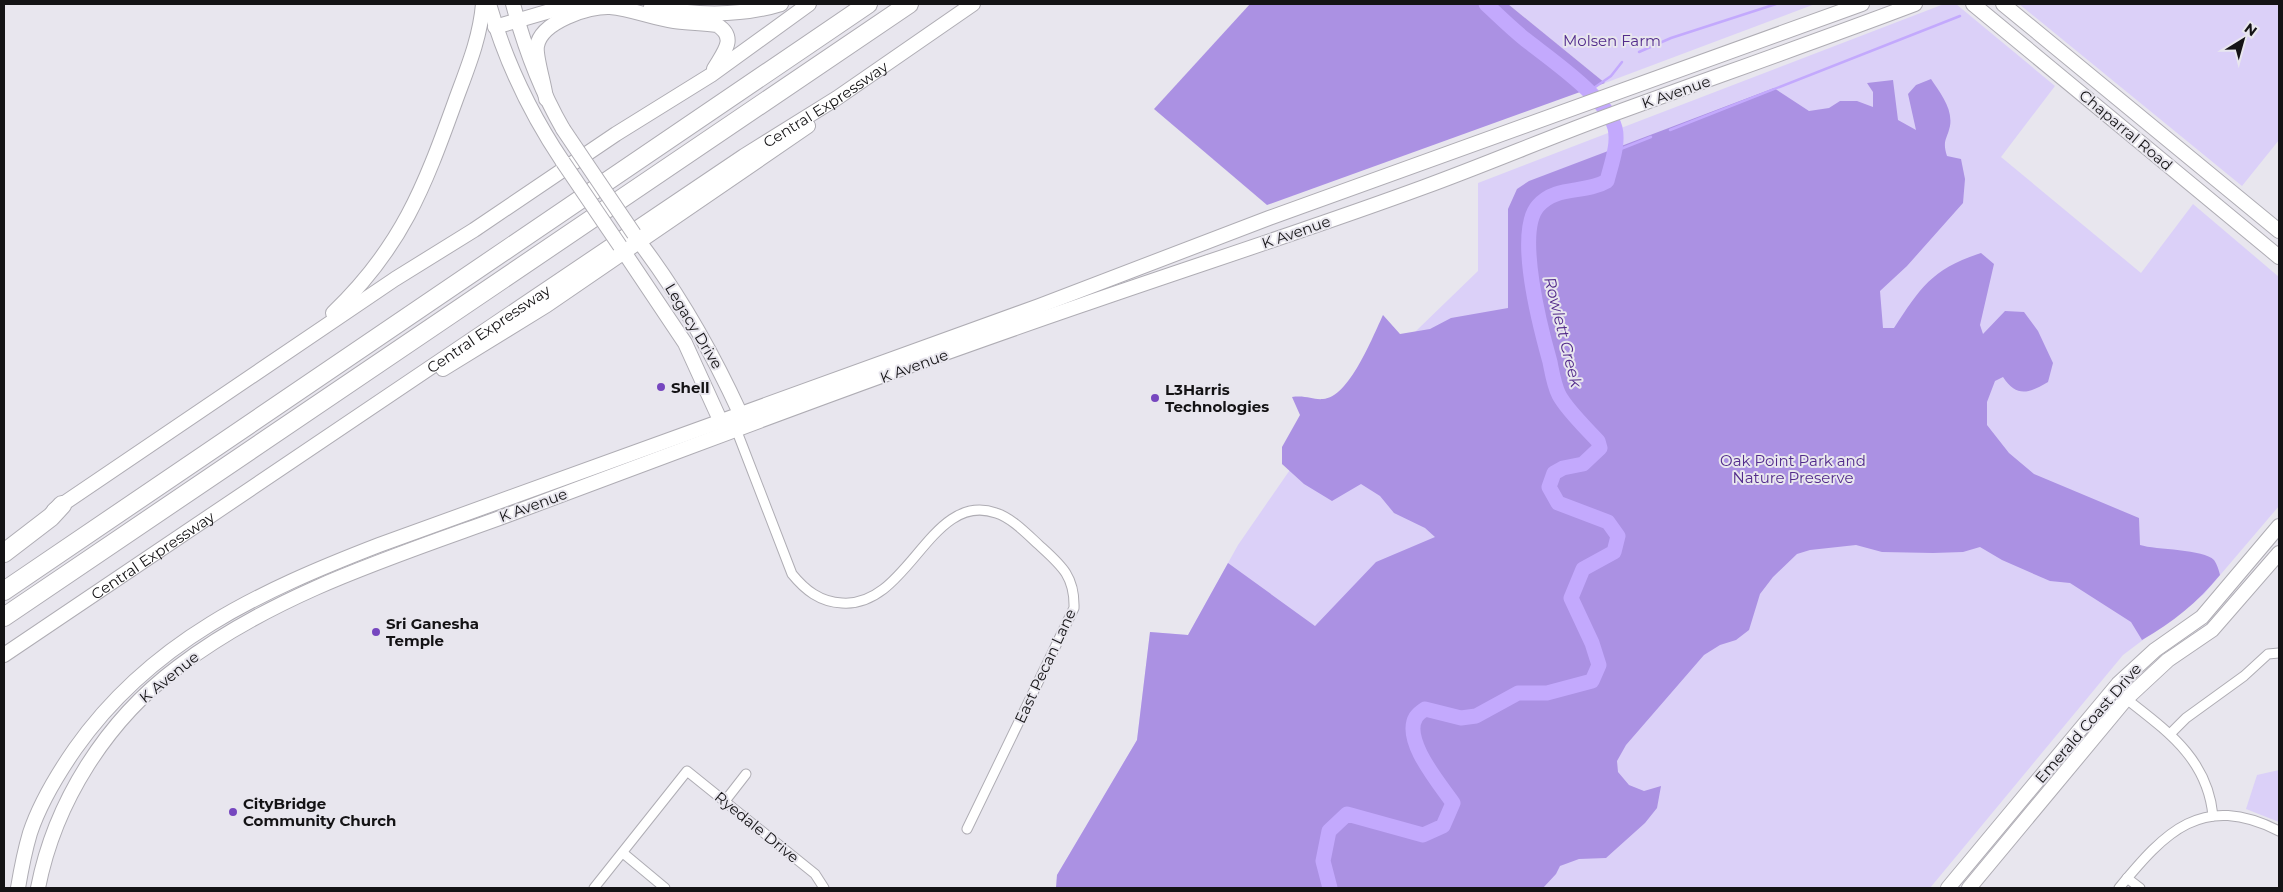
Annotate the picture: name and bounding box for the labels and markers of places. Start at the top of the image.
place label: Shell [671,378,710,397]
place label: L3Harris Technologies [1165,380,1269,416]
marker: Shell [655,381,667,393]
marker: L3Harris Technologies [1149,392,1161,404]
place label: Sri Ganesha Temple [386,614,479,650]
marker: Sri Ganesha Temple [370,626,382,638]
place label: CityBridge Community Church [243,794,396,830]
marker: CityBridge Community Church [227,806,239,818]

